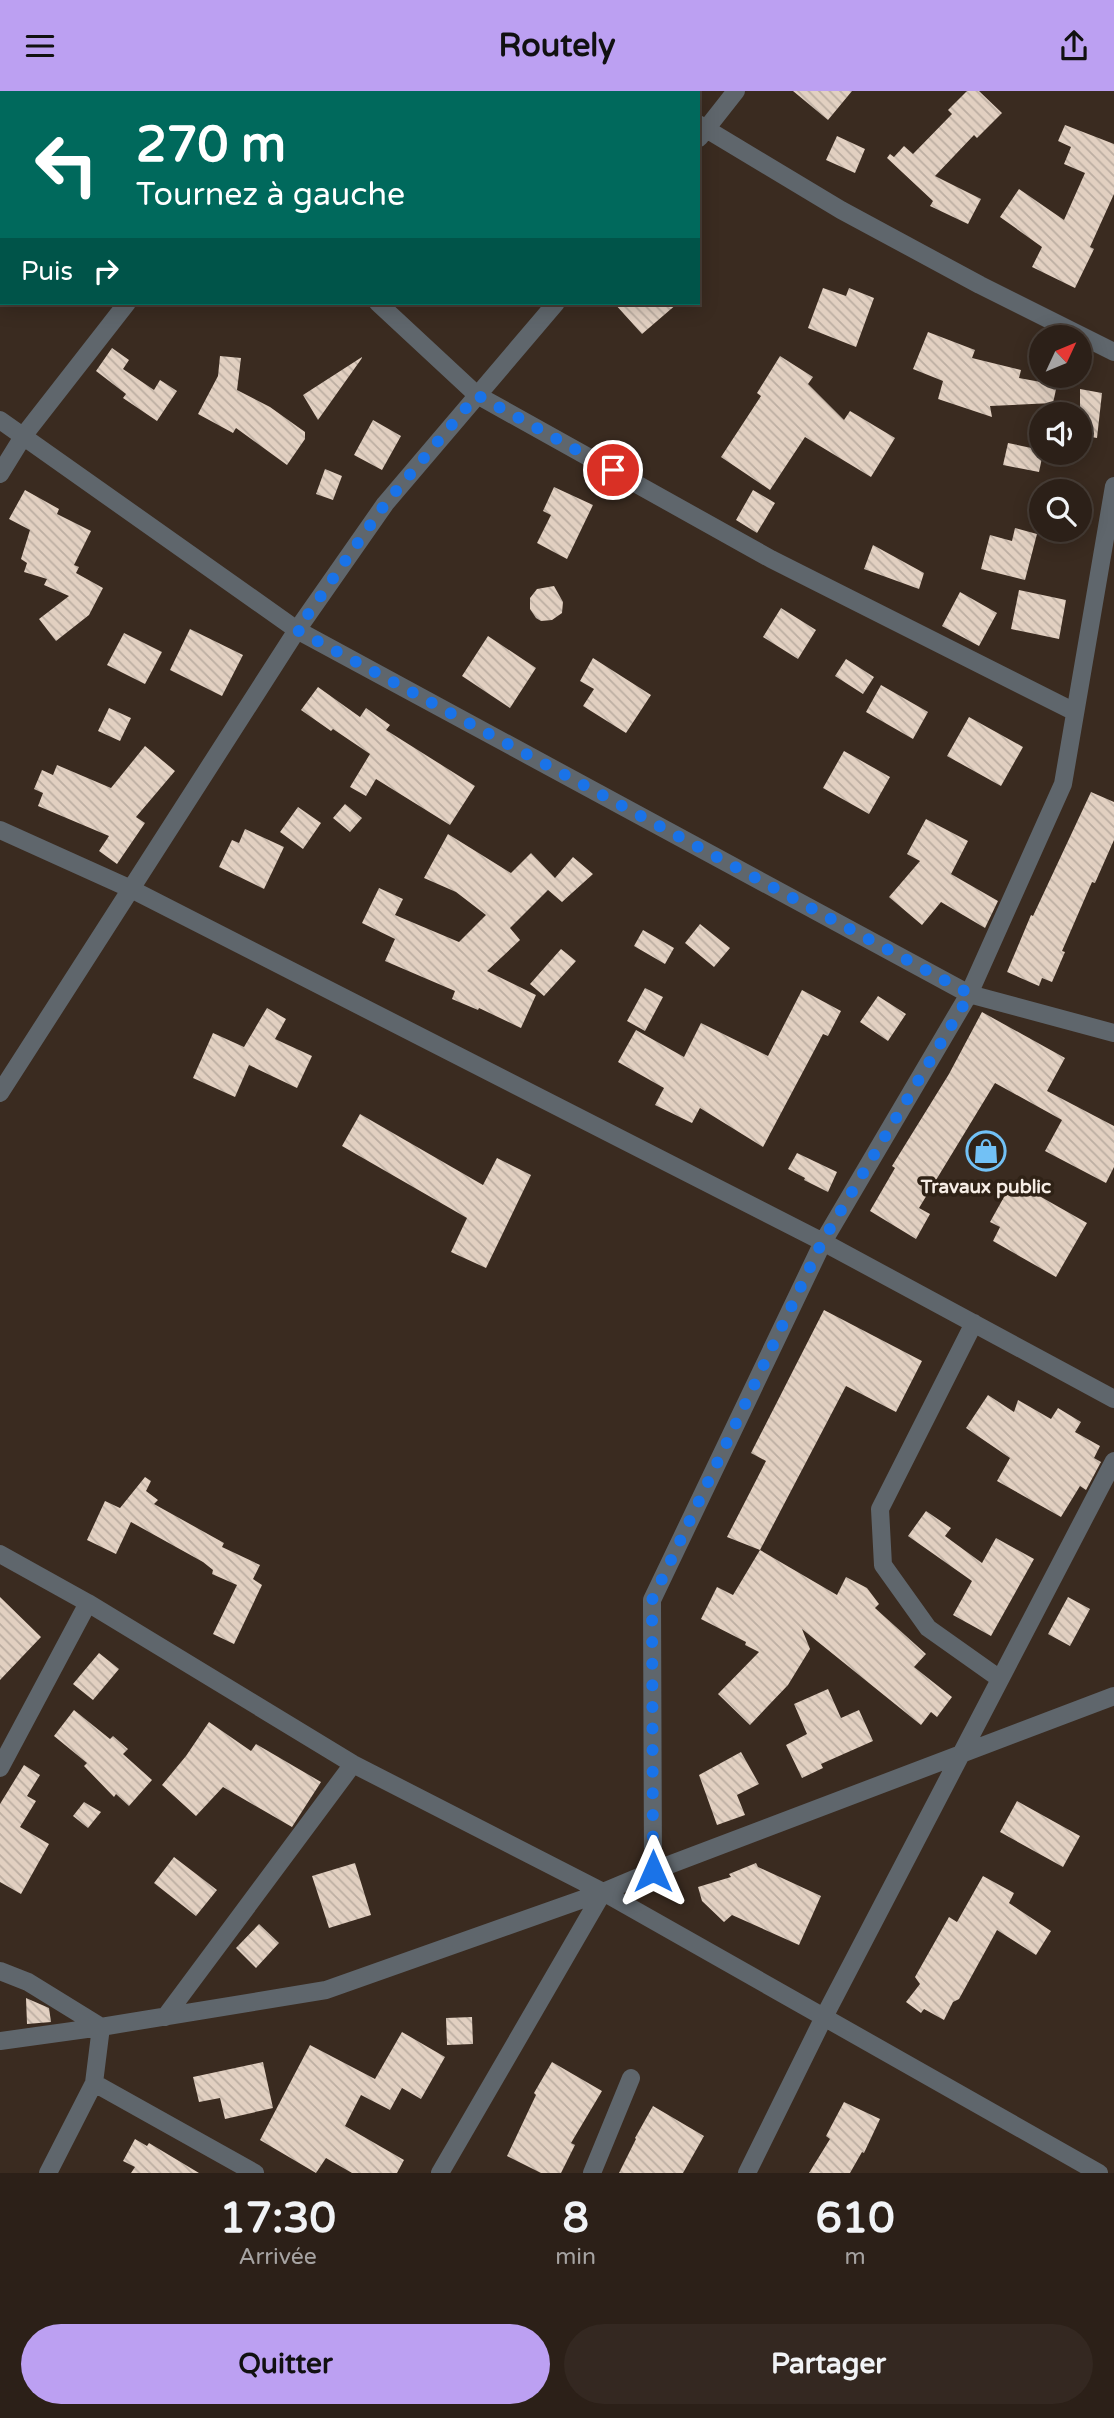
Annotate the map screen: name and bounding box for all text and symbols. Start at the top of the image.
icon: menu [21,27,59,65]
text: Routely [499,27,616,65]
icon: share [1055,27,1093,65]
text: 270 m [136,116,286,175]
icon: left [21,119,112,210]
text: Tournez à gauche [136,176,405,214]
icon: right [87,252,125,290]
text: Puis [21,256,73,287]
north arrow [1029,325,1092,389]
map controls [1029,325,1092,542]
button: sound [1029,402,1092,465]
pin [583,440,643,500]
icon: arrive [594,451,632,489]
button: search [1029,479,1092,542]
shop icon: Travaux public [965,1130,1007,1172]
place label: Travaux public [920,1176,1051,1199]
position arrow [616,1834,690,1908]
text: 17:30 [219,2193,336,2244]
text: 8 [562,2193,589,2244]
text: 610 [815,2193,895,2244]
text: Arrivée [238,2243,317,2271]
text: min [555,2243,596,2271]
text: m [844,2243,866,2271]
button: Quitter [21,2324,550,2404]
button: Partager [564,2324,1093,2404]

